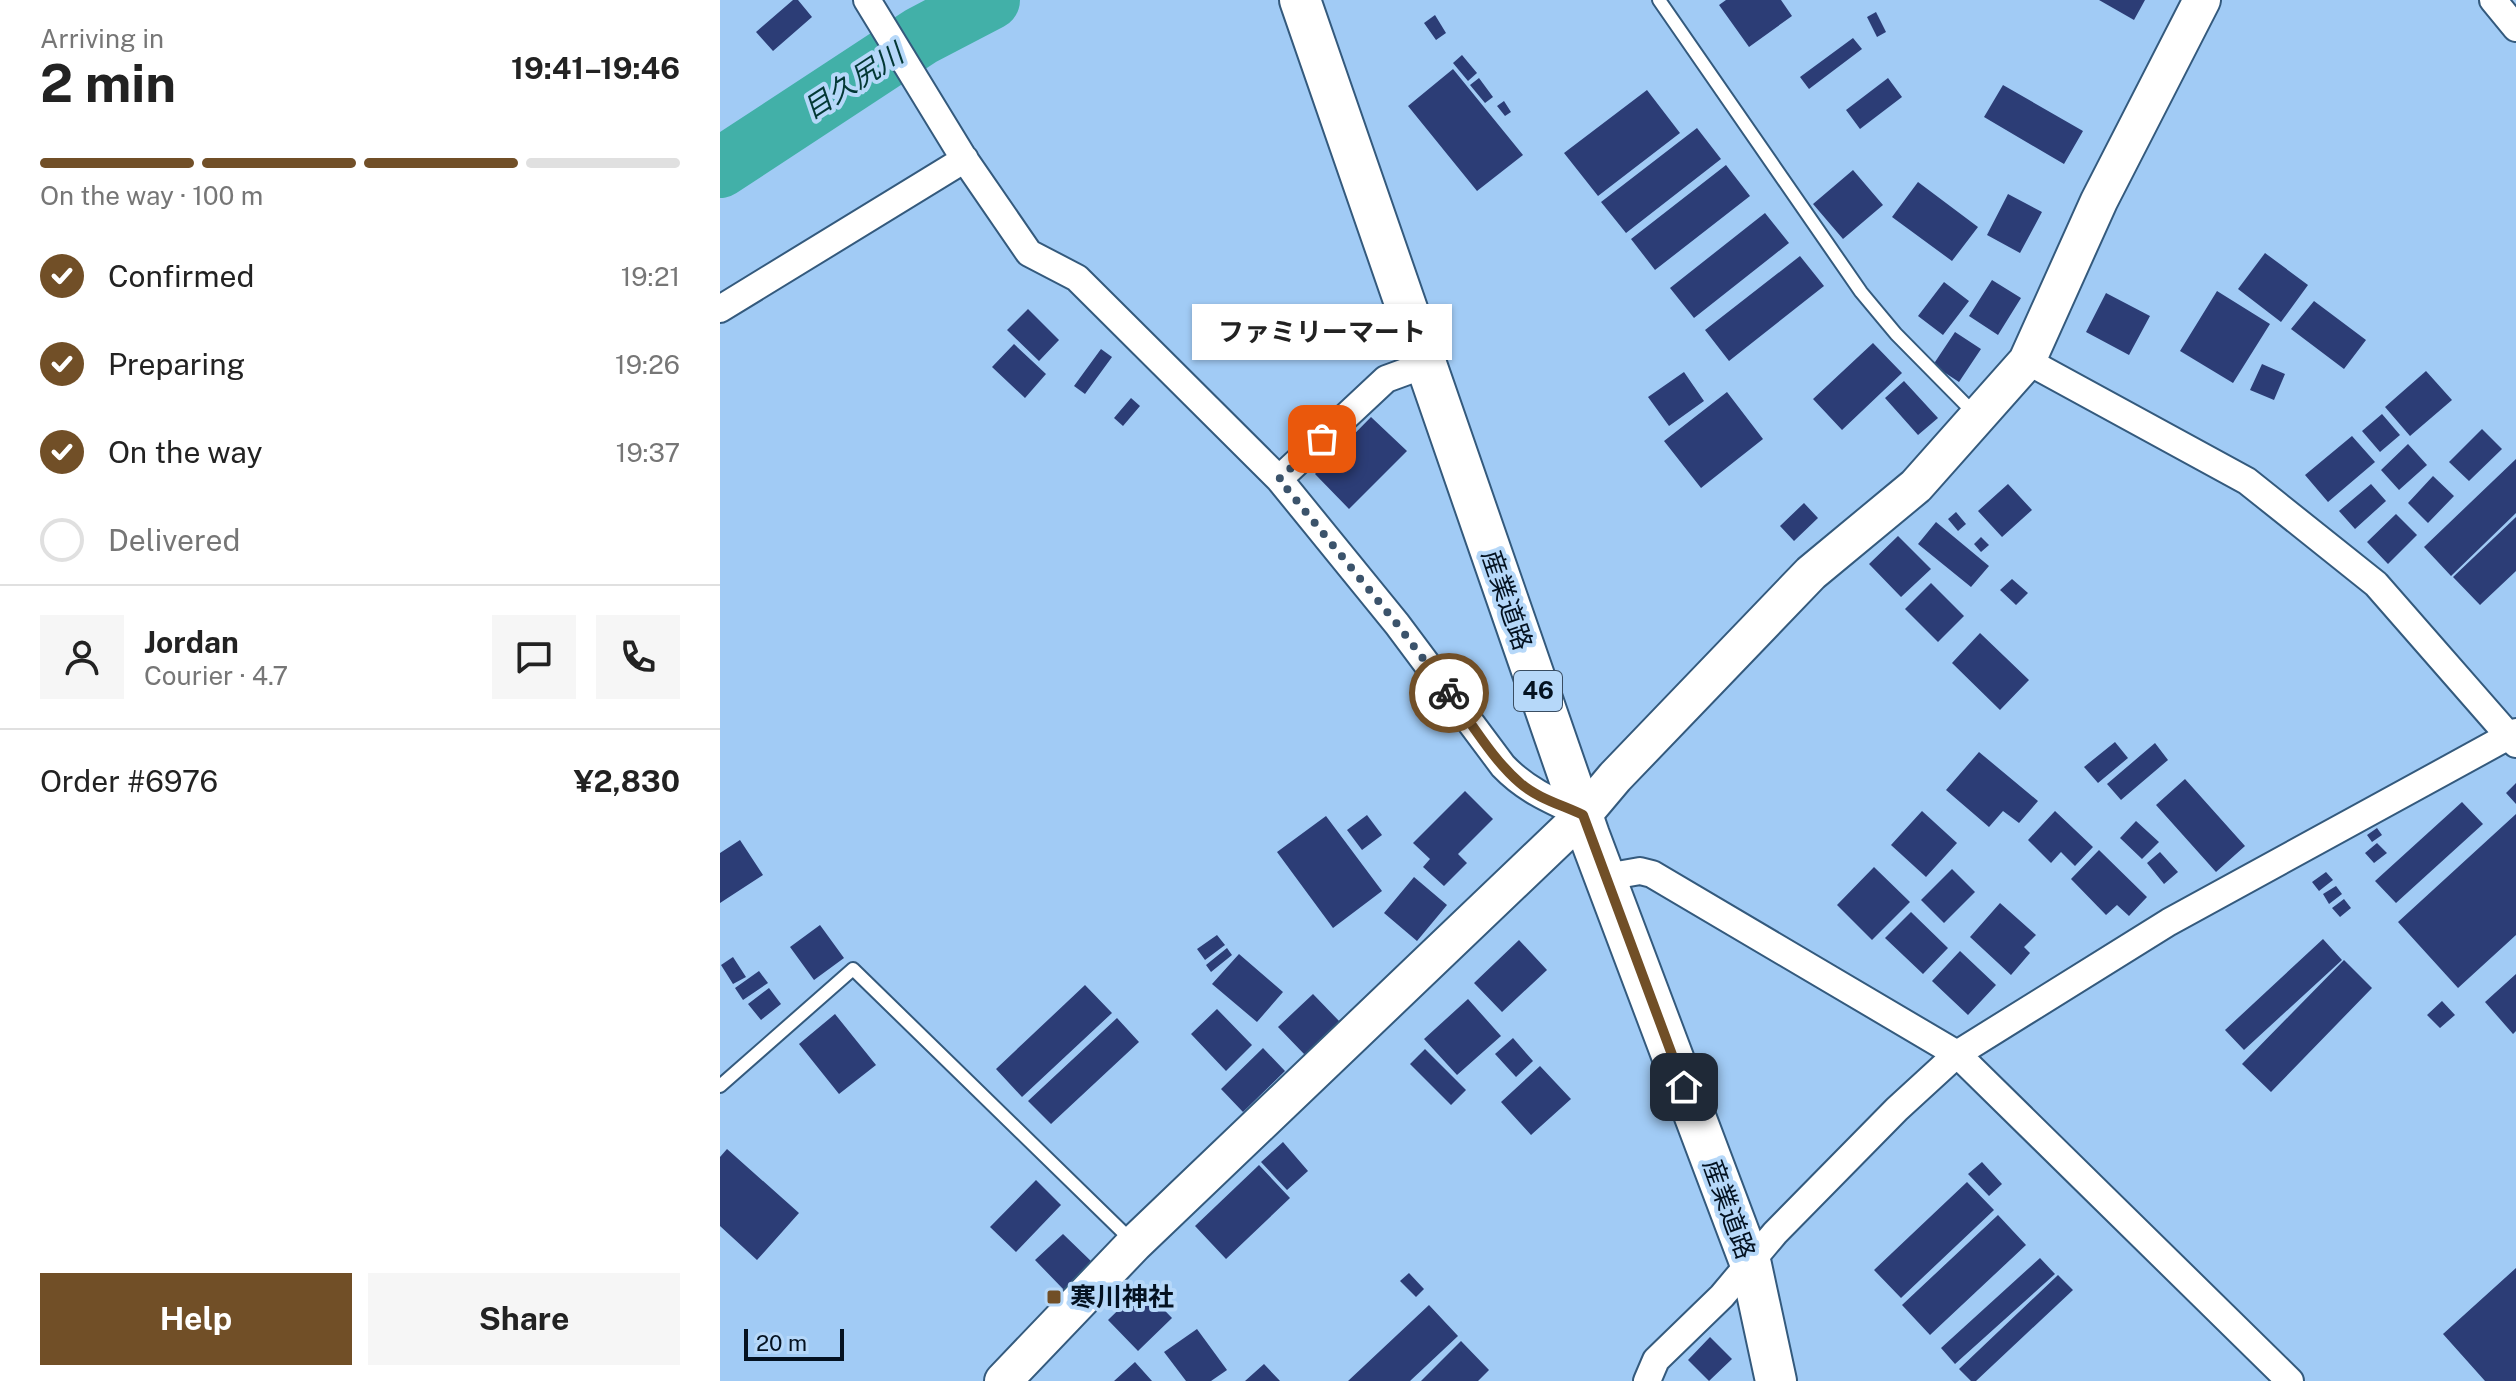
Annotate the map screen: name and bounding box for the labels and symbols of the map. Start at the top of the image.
water label: 目久尻川 [797,35,911,125]
callout: ファミリーマート [1192,303,1452,359]
pin [1288,405,1356,473]
street label: 産業道路 [1476,546,1539,654]
courier [1409,653,1489,733]
road number: 46 [1514,671,1562,711]
pin [1650,1053,1718,1121]
street label: 産業道路 [1697,1155,1762,1263]
place label: 寒川神社 [1070,1281,1174,1312]
marker: 寒川神社 [1045,1288,1063,1306]
scale bar [744,1325,844,1361]

